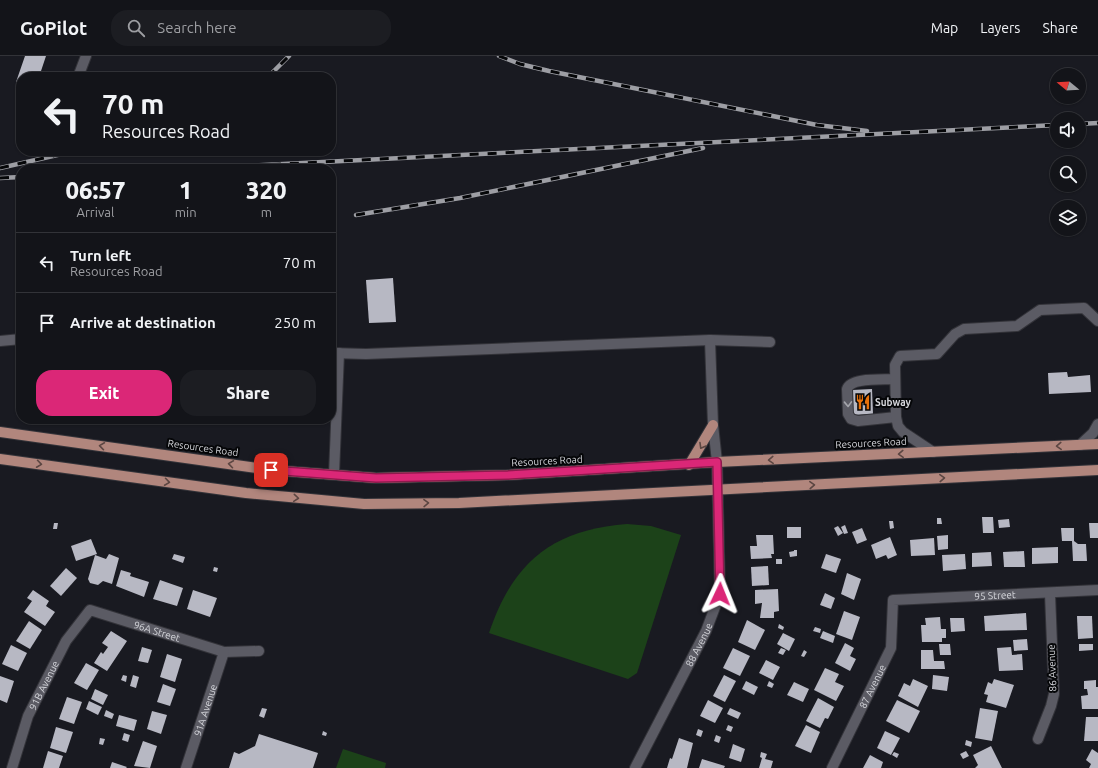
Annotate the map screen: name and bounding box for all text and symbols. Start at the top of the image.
search box [111,10,391,46]
text: GoPilot [20,17,87,39]
icon: search [125,17,147,39]
text: Search here [157,19,237,36]
text: Map [931,20,958,36]
text: Layers [980,20,1020,36]
text: Share [1042,20,1078,36]
north arrow [1050,68,1086,104]
map controls [1050,68,1086,236]
icon: left [36,88,88,140]
text: 70 m [102,88,164,119]
button: sound [1050,112,1086,148]
text: Resources Road [102,121,230,141]
button: search [1050,156,1086,192]
text: 06:57 [65,177,125,204]
text: 1 [179,177,192,204]
text: 320 [246,177,287,204]
button: layers [1050,200,1086,236]
text: Arrival [76,205,114,219]
text: min [175,205,197,219]
text: m [261,205,272,219]
text: Turn left [70,247,131,264]
icon: left [36,252,58,274]
text: 70 m [283,254,316,271]
text: Resources Road [70,264,163,278]
icon: arrive [36,312,58,334]
text: Arrive at destination [70,314,216,331]
text: 250 m [274,314,316,331]
button: Exit [36,370,172,416]
button: Share [180,370,316,416]
restaurant icon: Subway [854,393,872,411]
place label: Subway [875,397,912,408]
one-way arrow [843,401,852,407]
street label: Resources Road [835,436,907,450]
street label: Resources Road [167,438,239,458]
one-way arrow [99,442,105,451]
one-way arrow [699,442,706,449]
one-way arrow [1056,442,1062,450]
one-way arrow [898,449,904,458]
pin [254,453,288,487]
street label: Resources Road [511,454,583,468]
one-way arrow [768,455,774,464]
one-way arrow [36,459,42,468]
icon: arrive [260,459,282,481]
one-way arrow [228,460,234,469]
one-way arrow [939,474,945,483]
one-way arrow [164,477,170,486]
one-way arrow [809,481,815,489]
one-way arrow [293,493,299,502]
one-way arrow [423,499,429,507]
position arrow [699,573,741,615]
street label: 95 Street [974,589,1016,602]
street label: 96A Street [133,619,182,643]
street label: 88 Avenue [683,621,714,668]
street label: 86 Avenue [1046,644,1058,692]
street label: 91B Avenue [27,659,61,712]
street label: 87 Avenue [857,663,888,710]
street label: 91A Avenue [191,683,219,737]

